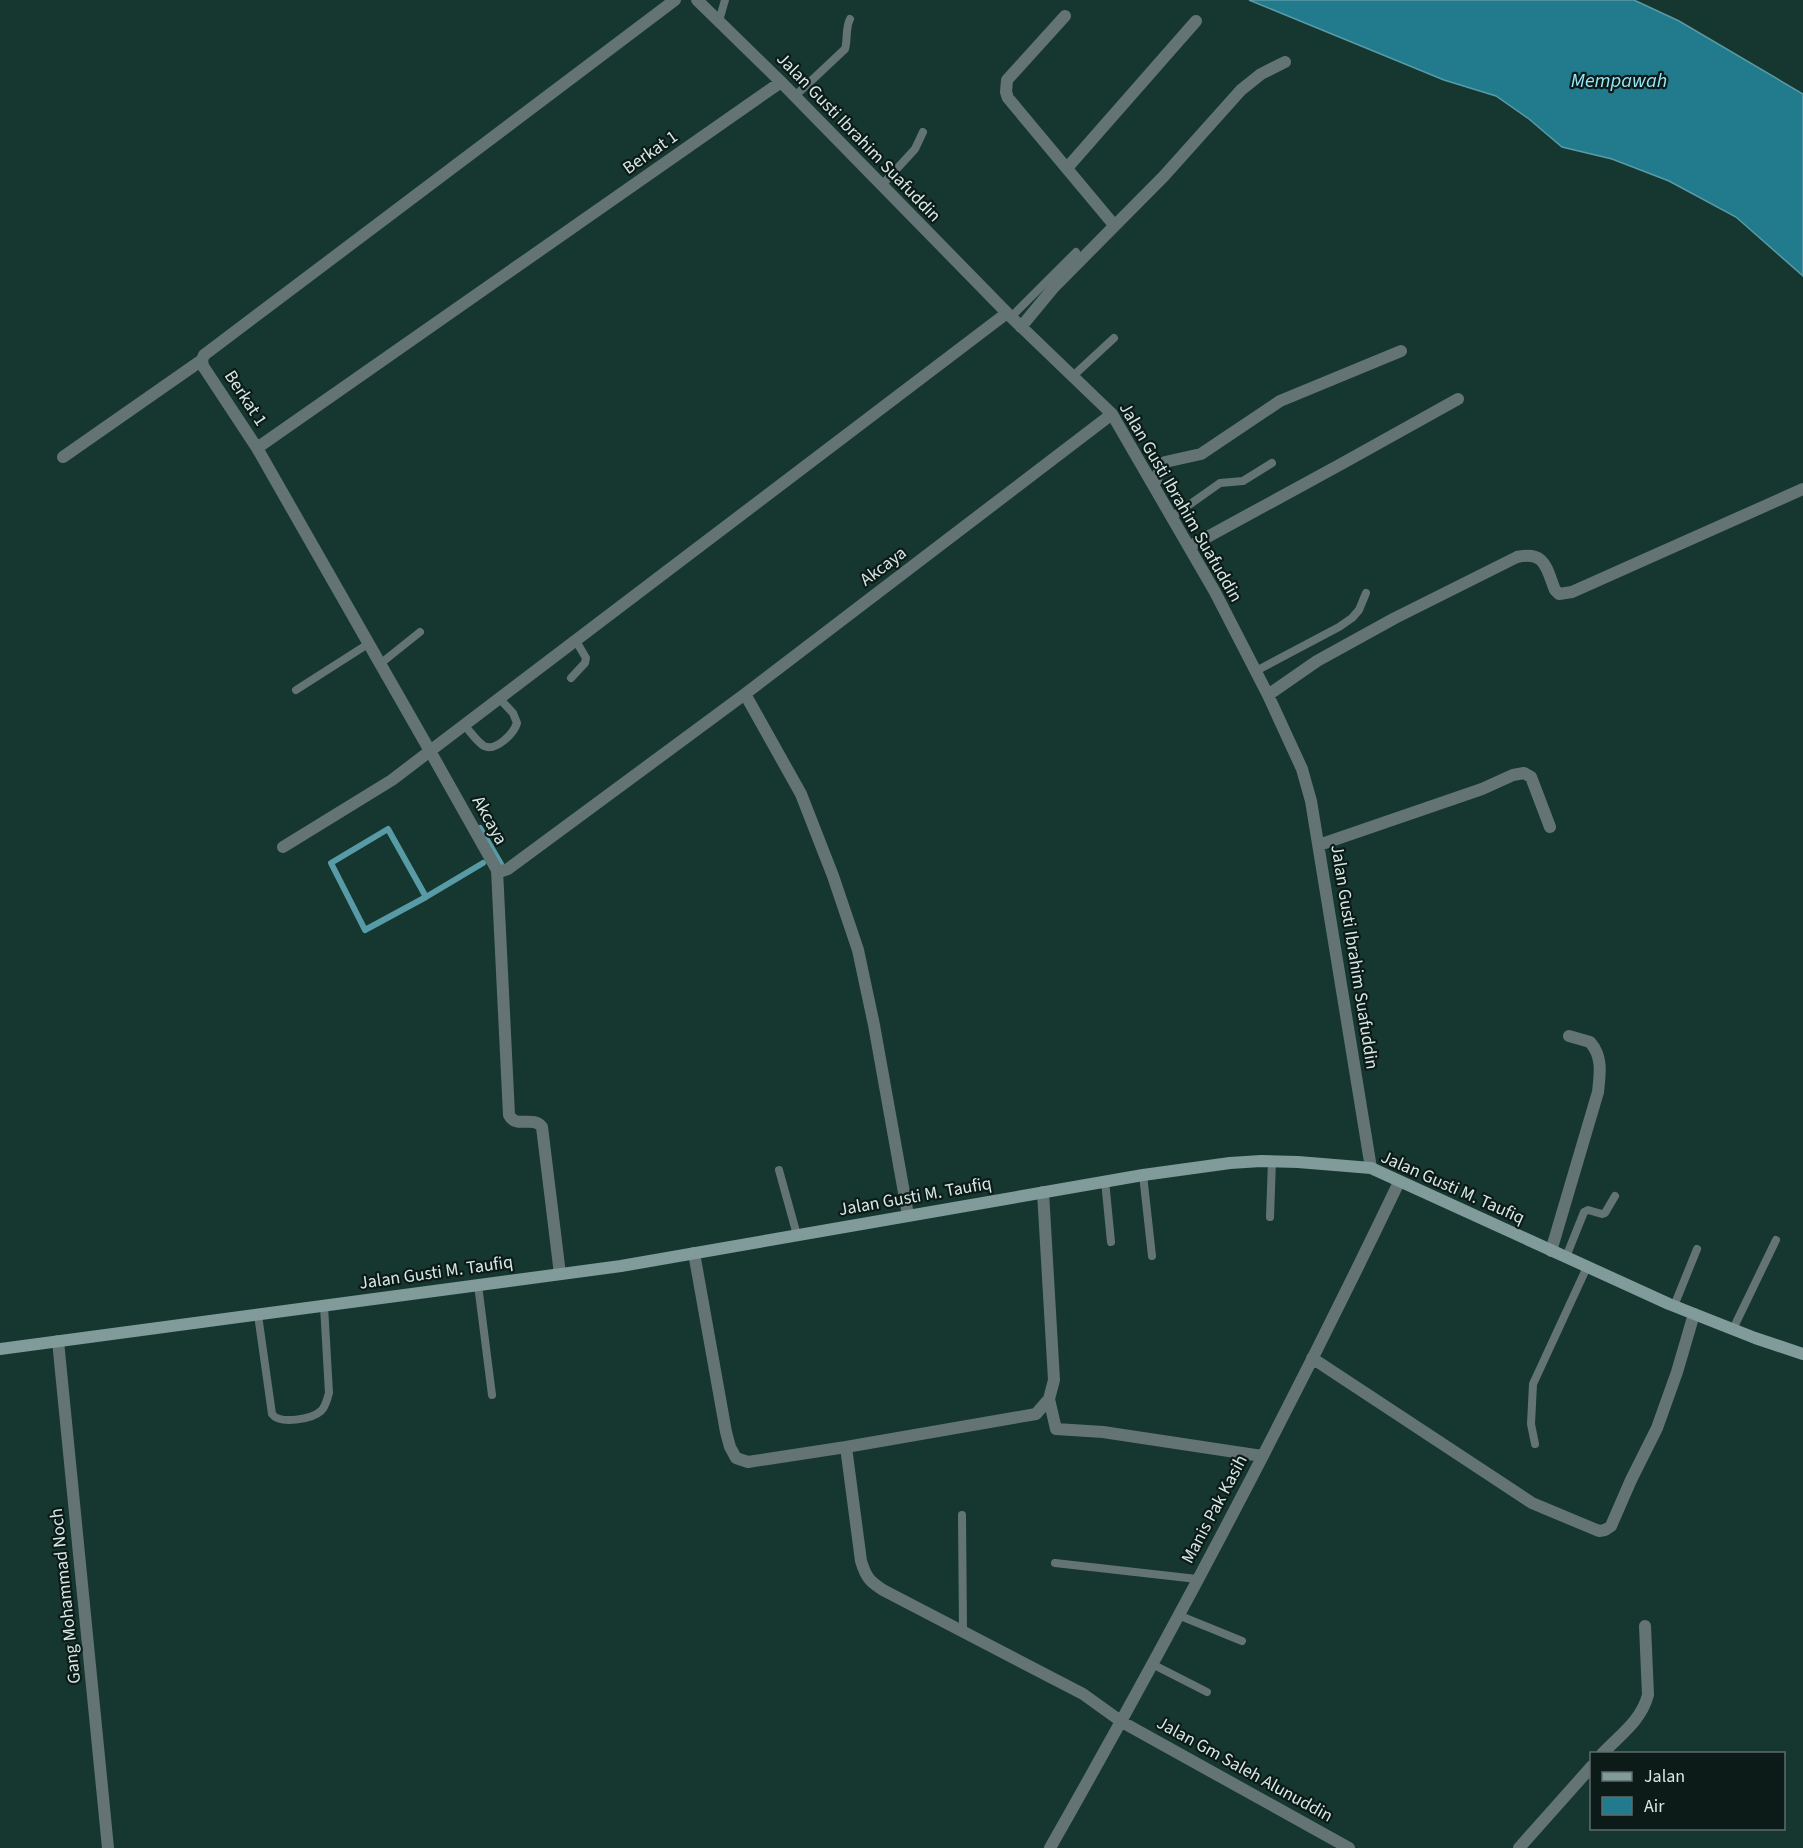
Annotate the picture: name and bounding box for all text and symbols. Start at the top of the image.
street label: Jalan Gusti Ibrahim Suafuddin [771,47,947,228]
water label: Mempawah [1571,67,1667,95]
street label: Berkat 1 [618,124,683,180]
street label: Berkat 1 [218,365,273,431]
street label: Jalan Gusti Ibrahim Suafuddin [1113,398,1248,607]
street label: Akcaya [855,541,912,592]
street label: Akcaya [466,791,513,849]
street label: Jalan Gusti Ibrahim Suafuddin [1324,843,1385,1071]
street label: Jalan Gusti M. Taufiq [1377,1145,1529,1230]
street label: Jalan Gusti M. Taufiq [837,1171,994,1222]
street label: Jalan Gusti M. Taufiq [358,1249,515,1296]
street label: Manis Pak Kasih [1175,1450,1254,1568]
street label: Gang Mohammad Noch [44,1507,87,1685]
street label: Jalan Gm Saleh Alunuddin [1152,1710,1337,1828]
legend [1590,1752,1785,1830]
text: Jalan [1644,1764,1685,1789]
text: Air [1644,1794,1665,1819]

